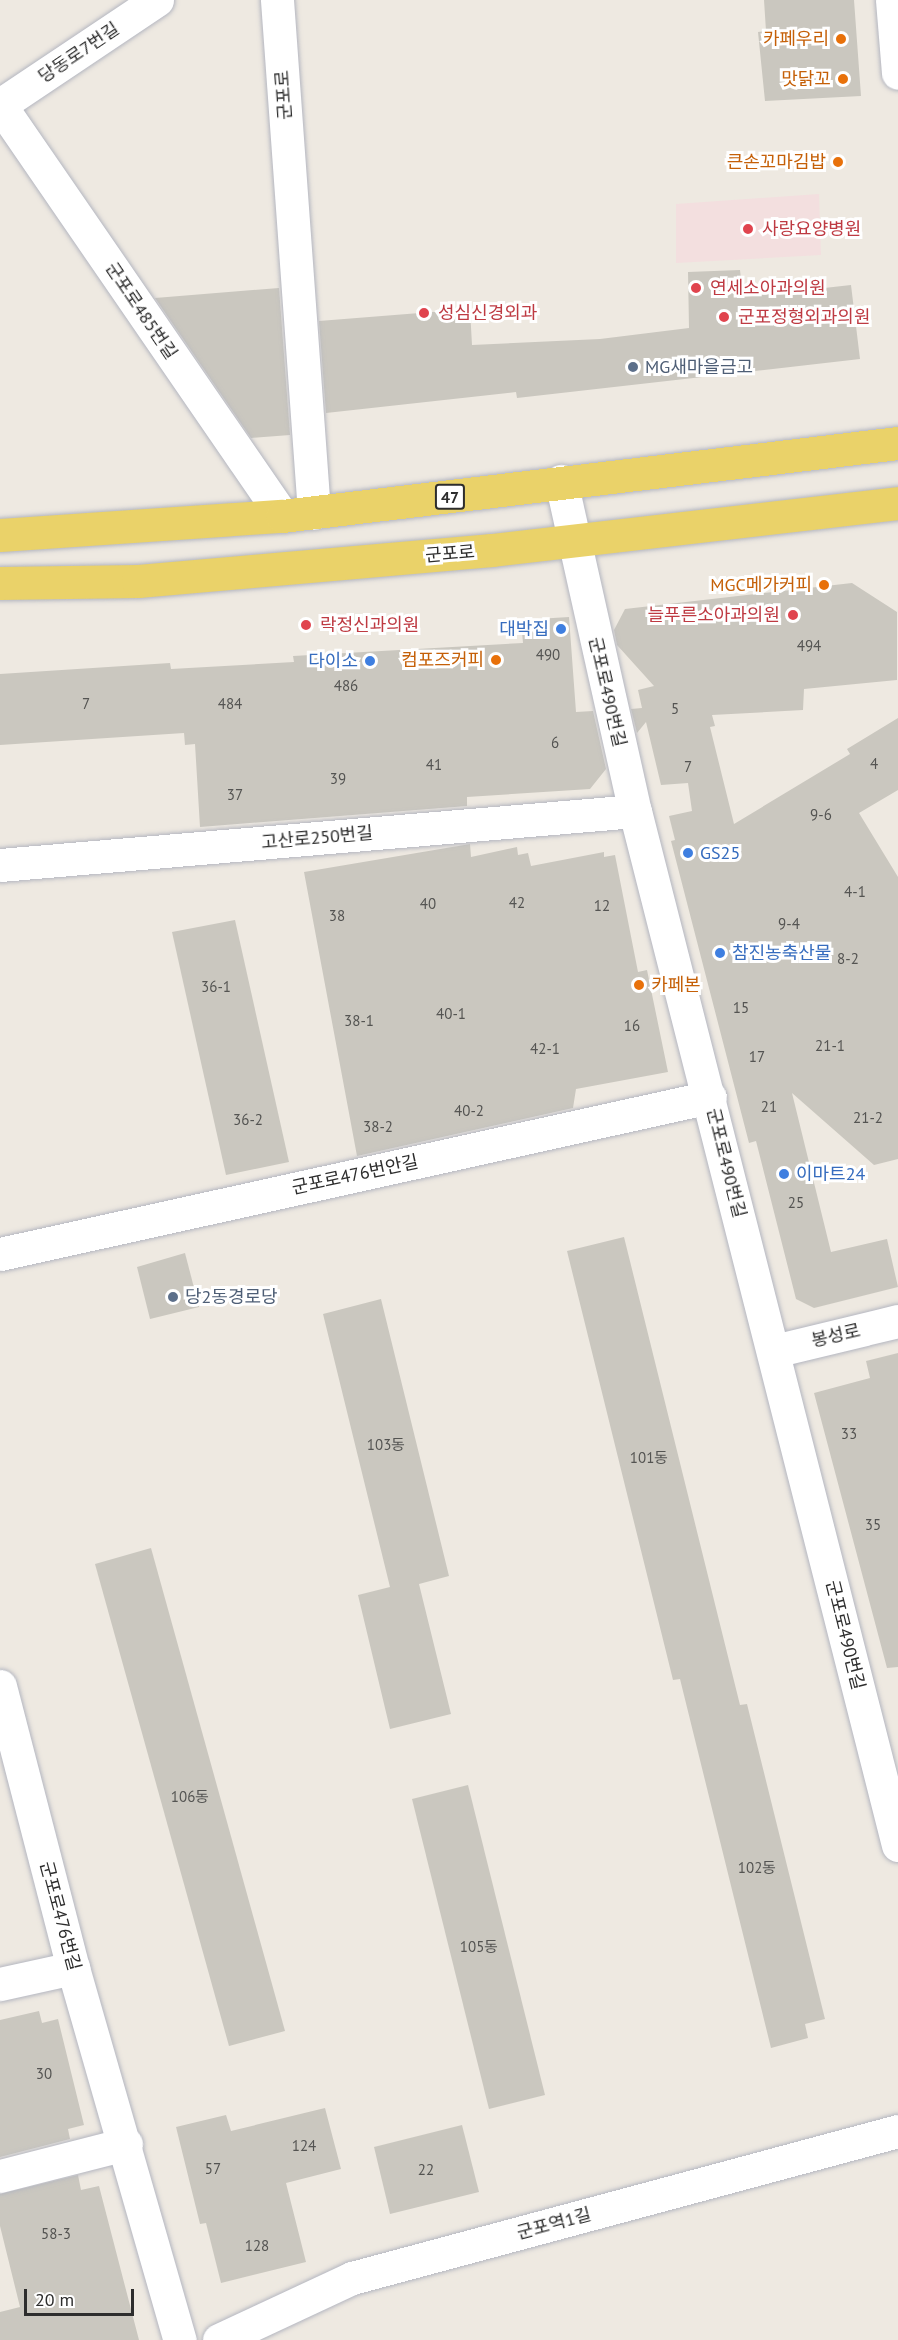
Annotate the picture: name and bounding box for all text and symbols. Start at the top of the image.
street label: 당동로7번길 [35,18,123,88]
place label: 카페우리 [763,28,829,50]
marker: 카페우리 [834,32,848,46]
place label: 맛닭꼬 [781,68,831,90]
street label: 군포로 [271,69,297,121]
marker: 맛닭꼬 [836,72,850,86]
place label: 큰손꼬마김밥 [727,151,826,173]
marker: 큰손꼬마김밥 [831,155,845,169]
place label: 사랑요양병원 [762,218,861,240]
marker: 사랑요양병원 [739,220,757,238]
street label: 군포로485번길 [101,258,181,364]
place label: 연세소아과의원 [710,277,826,299]
marker: 연세소아과의원 [687,279,705,297]
place label: 성심신경외과 [438,302,537,324]
marker: 성심신경외과 [415,304,433,322]
place label: 군포정형외과의원 [738,306,870,328]
marker: 군포정형외과의원 [715,308,733,326]
place label: MG새마을금고 [645,356,753,378]
marker: MG새마을금고 [626,360,640,374]
road number: 47 [434,484,466,510]
street label: 군포로 [424,541,476,567]
place label: MGC메가커피 [710,574,812,596]
marker: MGC메가커피 [817,578,831,592]
place label: 늘푸른소아과의원 [648,604,780,626]
marker: 늘푸른소아과의원 [784,606,802,624]
place label: 락정신과의원 [320,614,419,636]
marker: 락정신과의원 [297,616,315,634]
place label: 대박집 [499,618,549,640]
marker: 대박집 [554,622,568,636]
street label: 군포로490번길 [584,635,630,749]
house number: 494 [797,637,821,655]
house number: 490 [536,646,560,664]
place label: 컴포즈커피 [401,649,484,671]
place label: 다이소 [308,650,358,672]
marker: 컴포즈커피 [489,653,503,667]
marker: 다이소 [363,654,377,668]
house number: 486 [334,677,358,695]
house number: 7 [82,695,90,713]
house number: 484 [218,695,242,713]
house number: 5 [671,700,679,718]
house number: 6 [551,734,559,752]
house number: 4 [870,755,878,773]
house number: 41 [426,756,442,774]
house number: 7 [684,758,692,776]
house number: 39 [330,770,346,788]
house number: 37 [227,786,243,804]
house number: 9-6 [810,806,832,824]
street label: 고산로250번길 [260,822,374,854]
place label: GS25 [700,842,740,864]
marker: GS25 [681,846,695,860]
house number: 4-1 [844,883,866,901]
house number: 42 [509,894,525,912]
house number: 40 [420,895,436,913]
house number: 12 [594,897,610,915]
house number: 38 [329,907,345,925]
house number: 9-4 [778,915,800,933]
place label: 참진농축산물 [732,942,831,964]
marker: 참진농축산물 [713,946,727,960]
house number: 8-2 [837,950,859,968]
place label: 카페본 [651,974,701,996]
house number: 36-1 [201,978,231,996]
marker: 카페본 [632,978,646,992]
house number: 15 [733,999,749,1017]
house number: 40-1 [436,1005,466,1023]
house number: 38-1 [344,1012,374,1030]
house number: 16 [624,1017,640,1035]
house number: 21-1 [815,1037,845,1055]
house number: 42-1 [530,1040,560,1058]
house number: 17 [749,1048,765,1066]
house number: 21 [761,1098,777,1116]
house number: 40-2 [454,1102,484,1120]
street label: 군포로490번길 [702,1106,750,1220]
house number: 21-2 [853,1109,883,1127]
house number: 36-2 [233,1111,263,1129]
house number: 38-2 [363,1118,393,1136]
street label: 군포로476번안길 [290,1151,420,1199]
place label: 이마트24 [796,1163,865,1185]
marker: 이마트24 [777,1167,791,1181]
house number: 25 [788,1194,804,1212]
place label: 당2동경로당 [185,1286,278,1308]
marker: 당2동경로당 [166,1290,180,1304]
street label: 봉성로 [809,1320,863,1352]
house number: 33 [841,1425,857,1443]
house number: 103동 [367,1436,405,1454]
house number: 101동 [630,1449,668,1467]
house number: 35 [865,1516,881,1534]
street label: 군포로490번길 [821,1578,869,1692]
house number: 106동 [171,1788,209,1806]
street label: 군포로476번길 [35,1859,85,1973]
house number: 102동 [738,1859,776,1877]
house number: 105동 [460,1938,498,1956]
house number: 30 [36,2065,52,2083]
house number: 124 [292,2137,316,2155]
house number: 57 [205,2160,221,2178]
house number: 22 [418,2161,434,2179]
street label: 군포역1길 [514,2204,594,2244]
house number: 58-3 [41,2225,71,2243]
house number: 128 [245,2237,269,2255]
scale bar [27,2277,136,2315]
text: 20 m [35,2288,74,2311]

